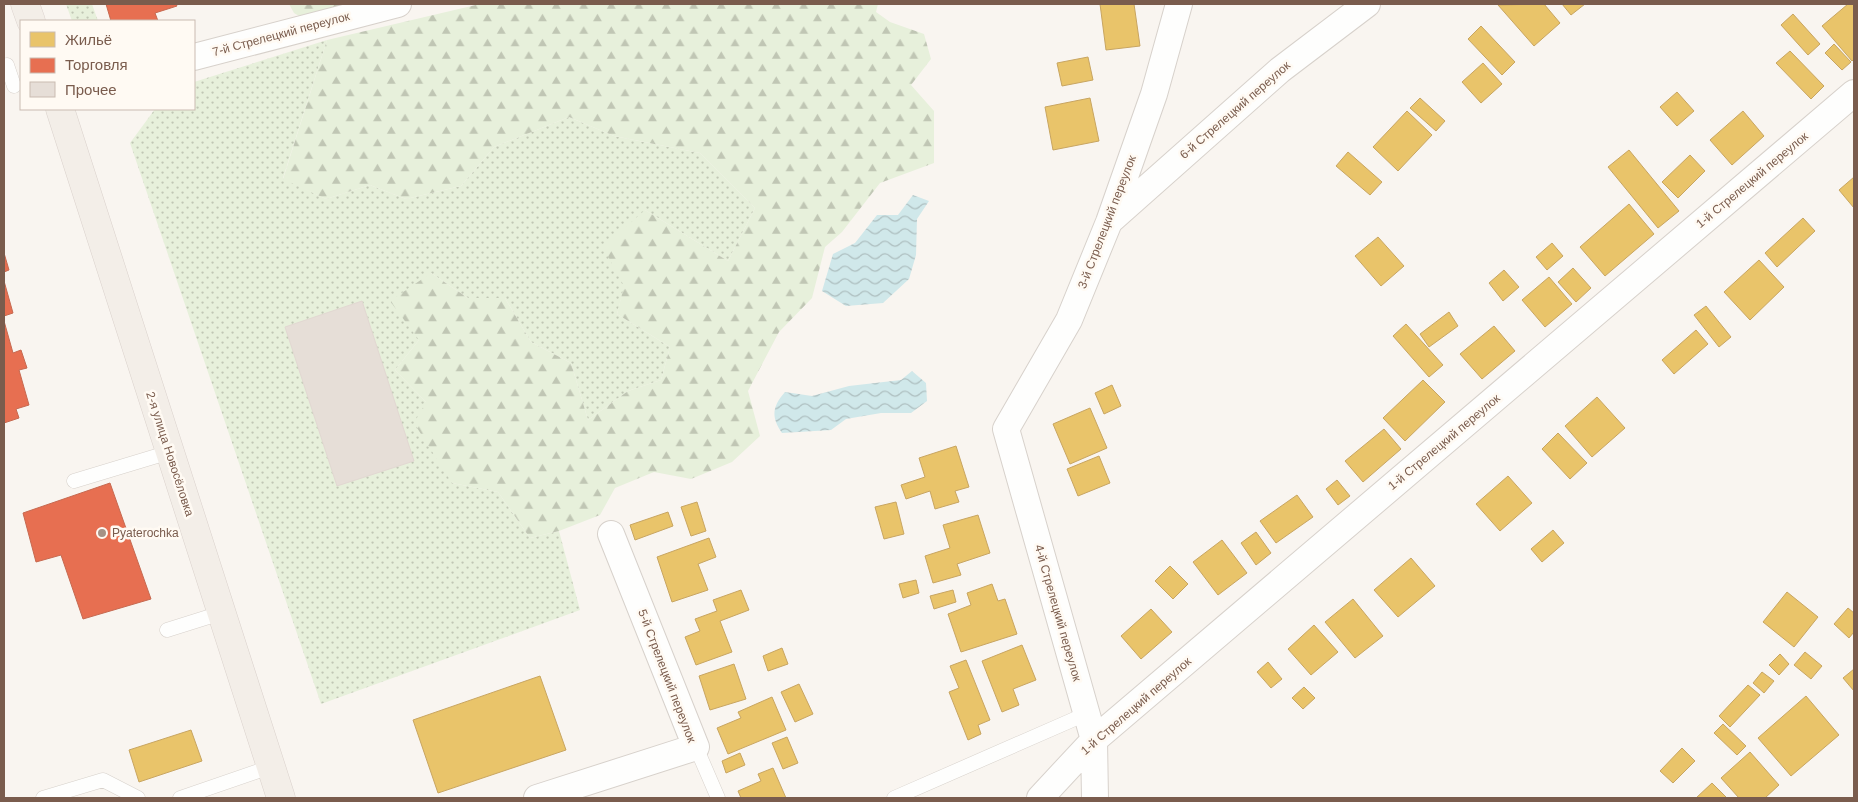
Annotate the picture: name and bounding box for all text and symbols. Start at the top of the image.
street label: 7-й Стрелецкий переулок [211,9,352,59]
legend [20,20,195,110]
text: Жильё [65,31,112,48]
text: Торговля [65,56,128,73]
street label: 6-й Стрелецкий переулок [1177,58,1294,162]
text: Прочее [65,81,117,98]
street label: 1-й Стрелецкий переулок [1693,129,1811,231]
street label: 3-й Стрелецкий переулок [1075,153,1139,291]
street label: 2-я улица Новосёловка [143,390,197,518]
street label: 1-й Стрелецкий переулок [1385,391,1503,493]
place label: Pyaterochka [112,526,179,540]
marker: Pyaterochka [96,527,108,539]
street label: 4-й Стрелецкий переулок [1032,543,1084,684]
street label: 5-й Стрелецкий переулок [635,607,699,745]
street label: 1-й Стрелецкий переулок [1078,654,1195,758]

